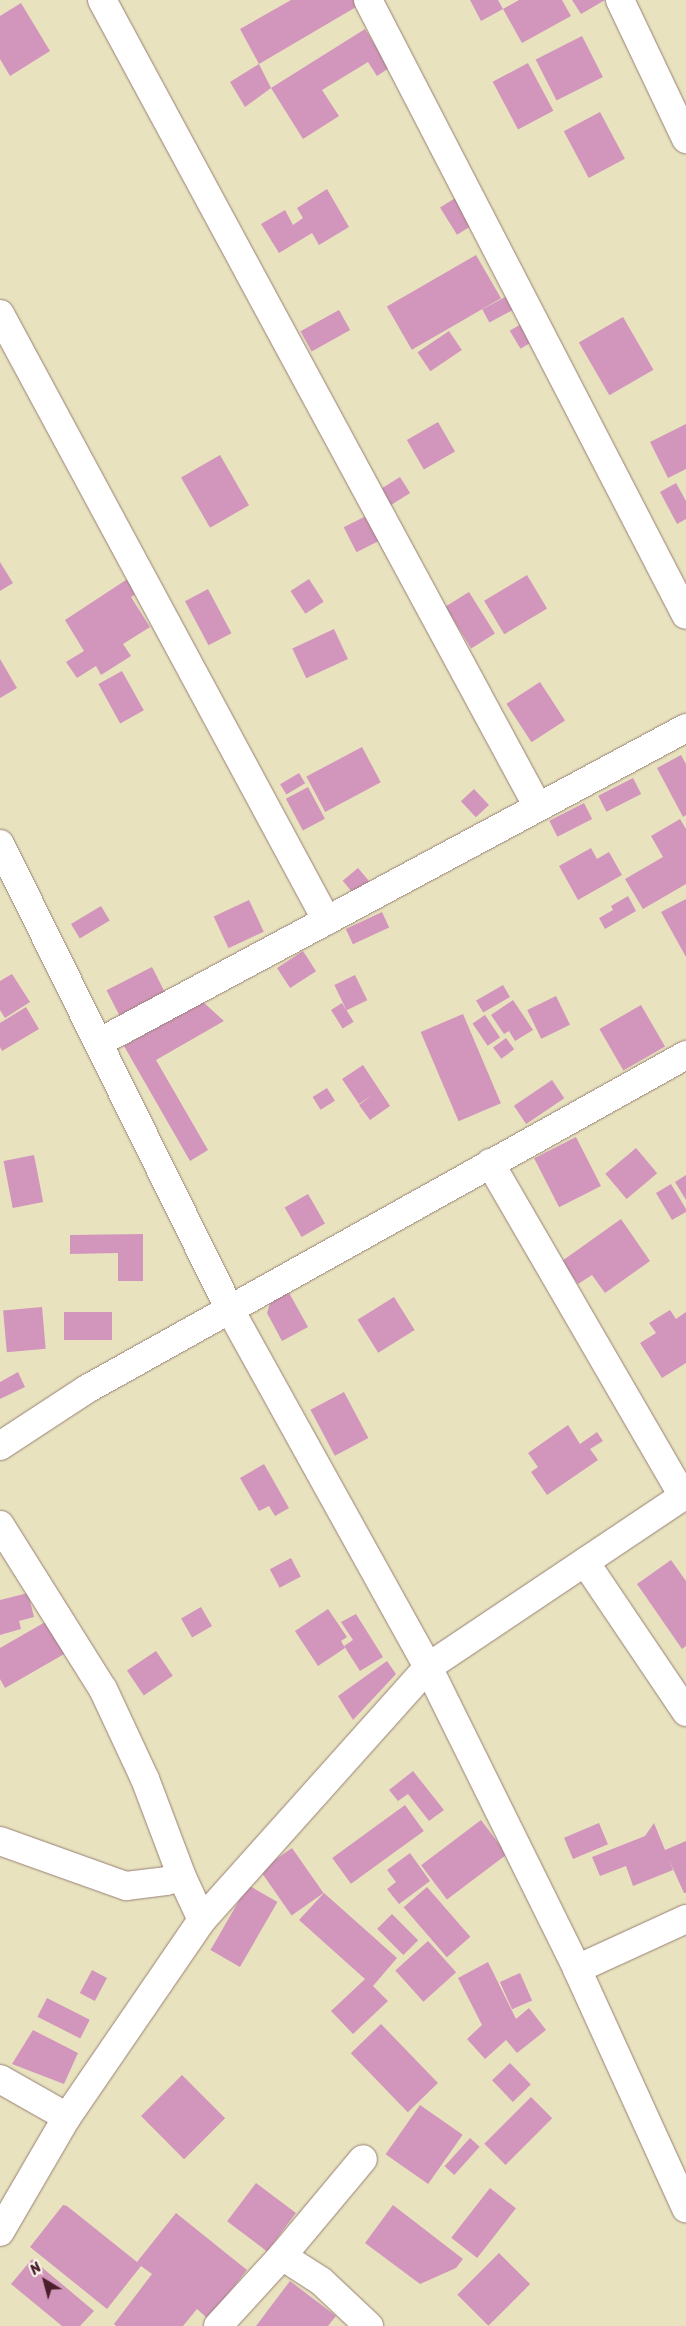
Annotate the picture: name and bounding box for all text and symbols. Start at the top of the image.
north arrow [20,2256,70,2306]
text: N [24,2256,47,2282]

